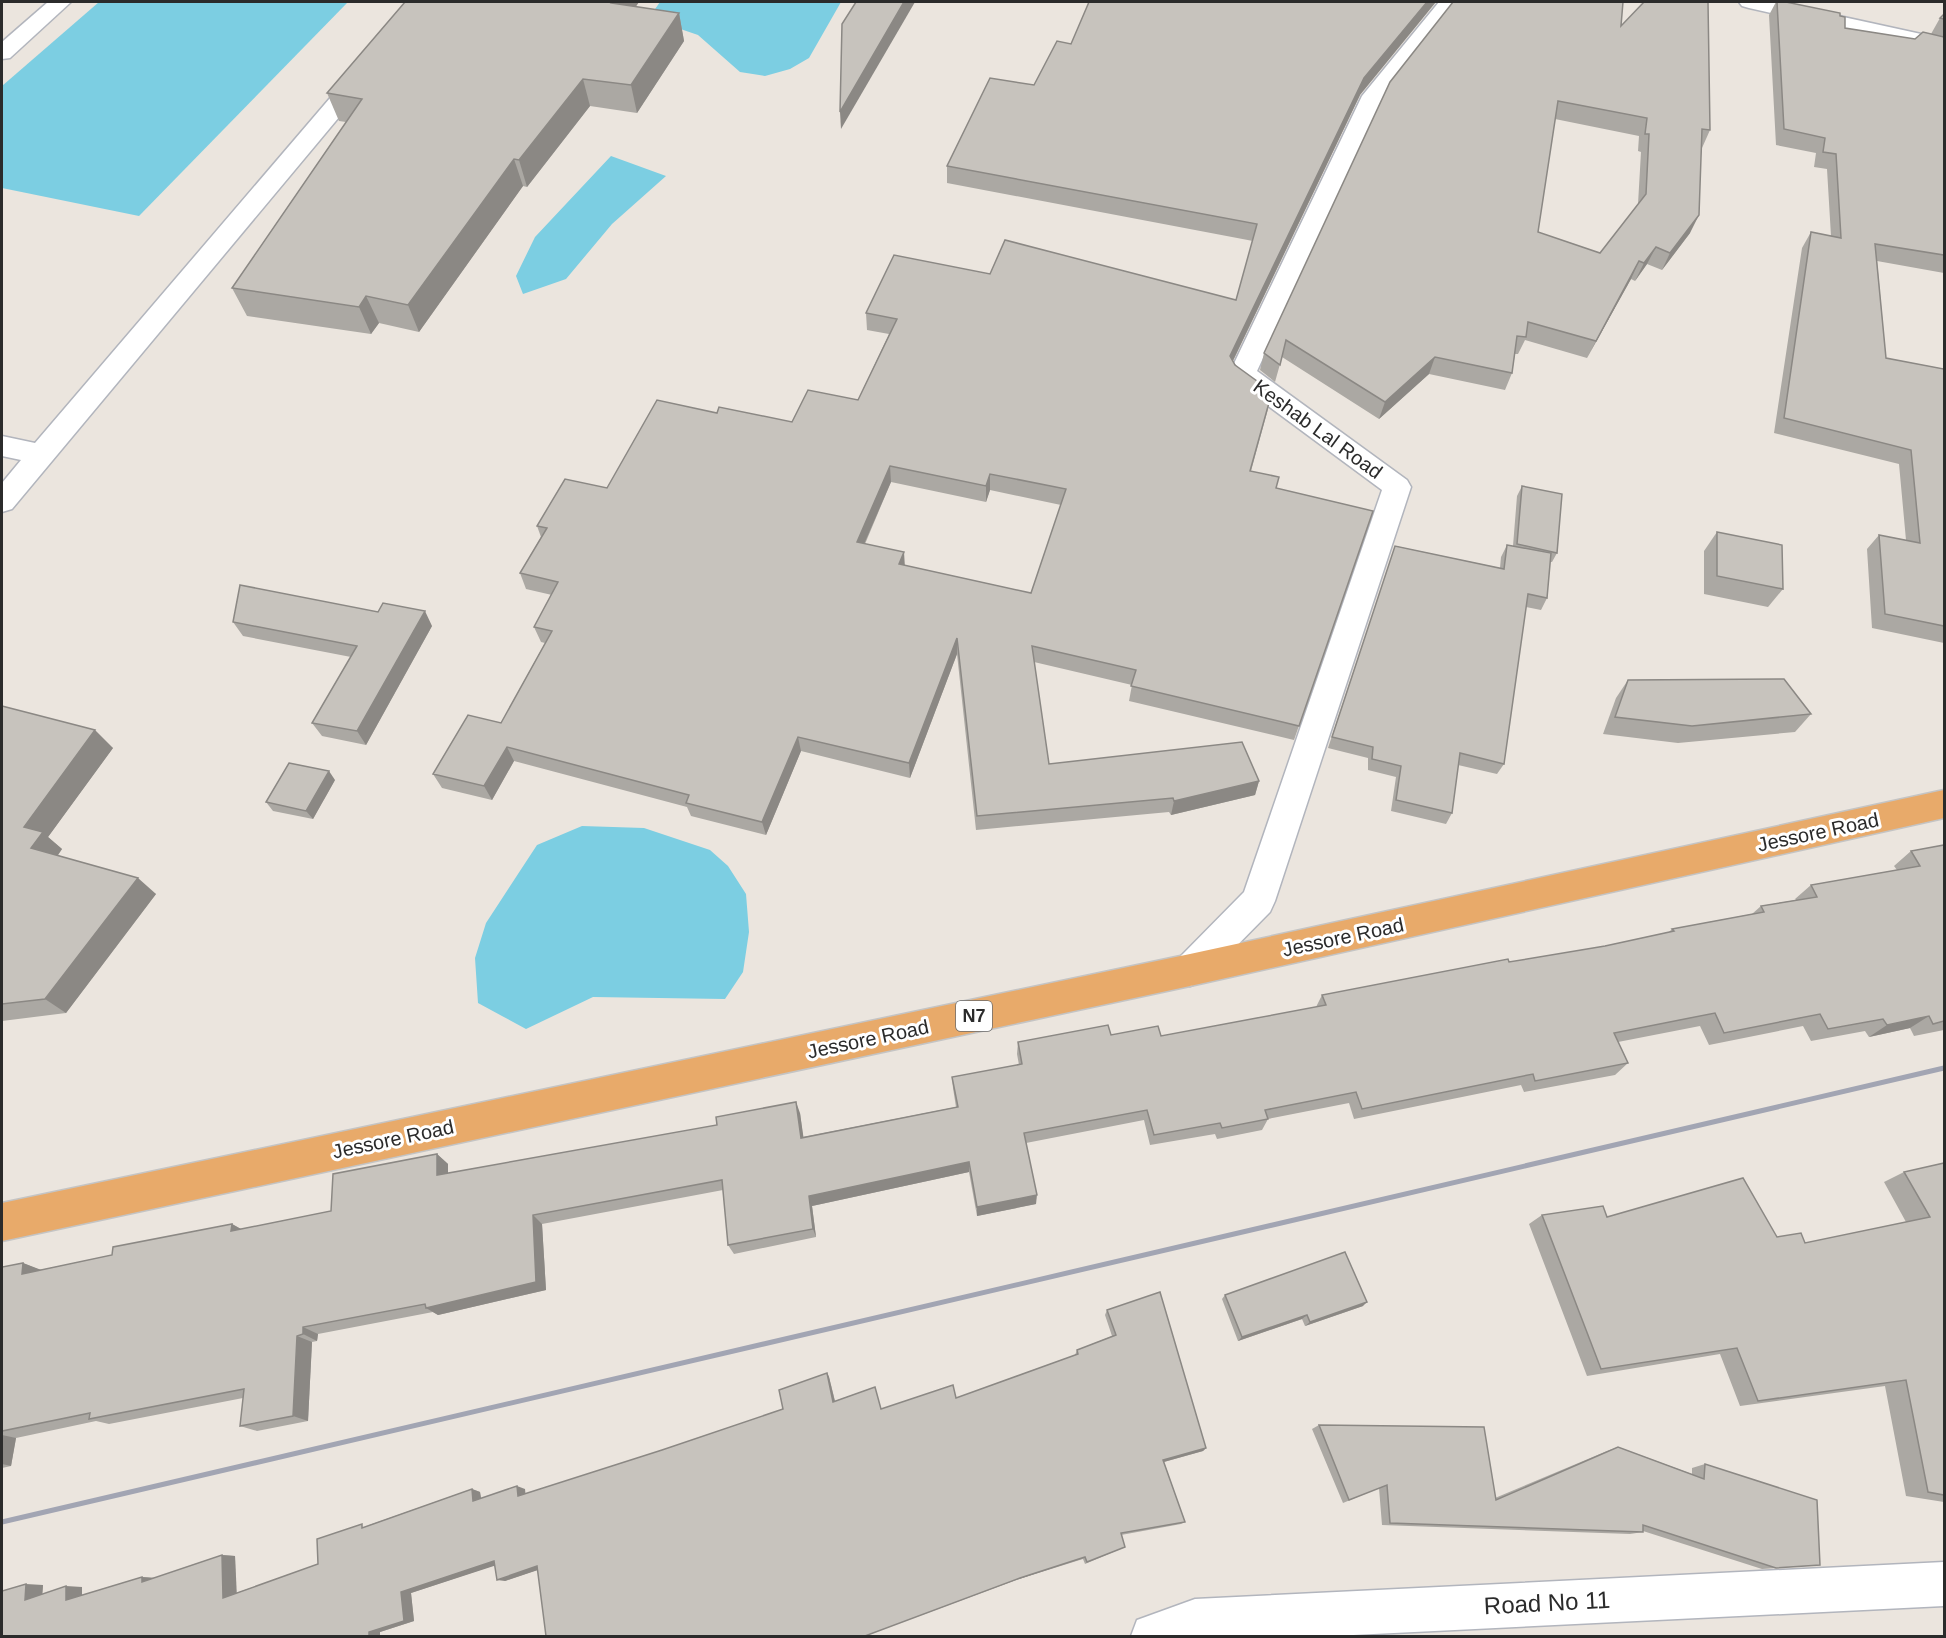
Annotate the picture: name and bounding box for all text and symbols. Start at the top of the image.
street label: Keshab Lal Road [1249,375,1387,483]
street label: Jessore Road [1755,808,1881,856]
street label: Jessore Road [1280,913,1406,961]
road number: N7 [956,1001,992,1031]
street label: Jessore Road [805,1015,931,1063]
street label: Jessore Road [330,1115,456,1163]
street label: Road No 11 [1483,1586,1611,1619]

